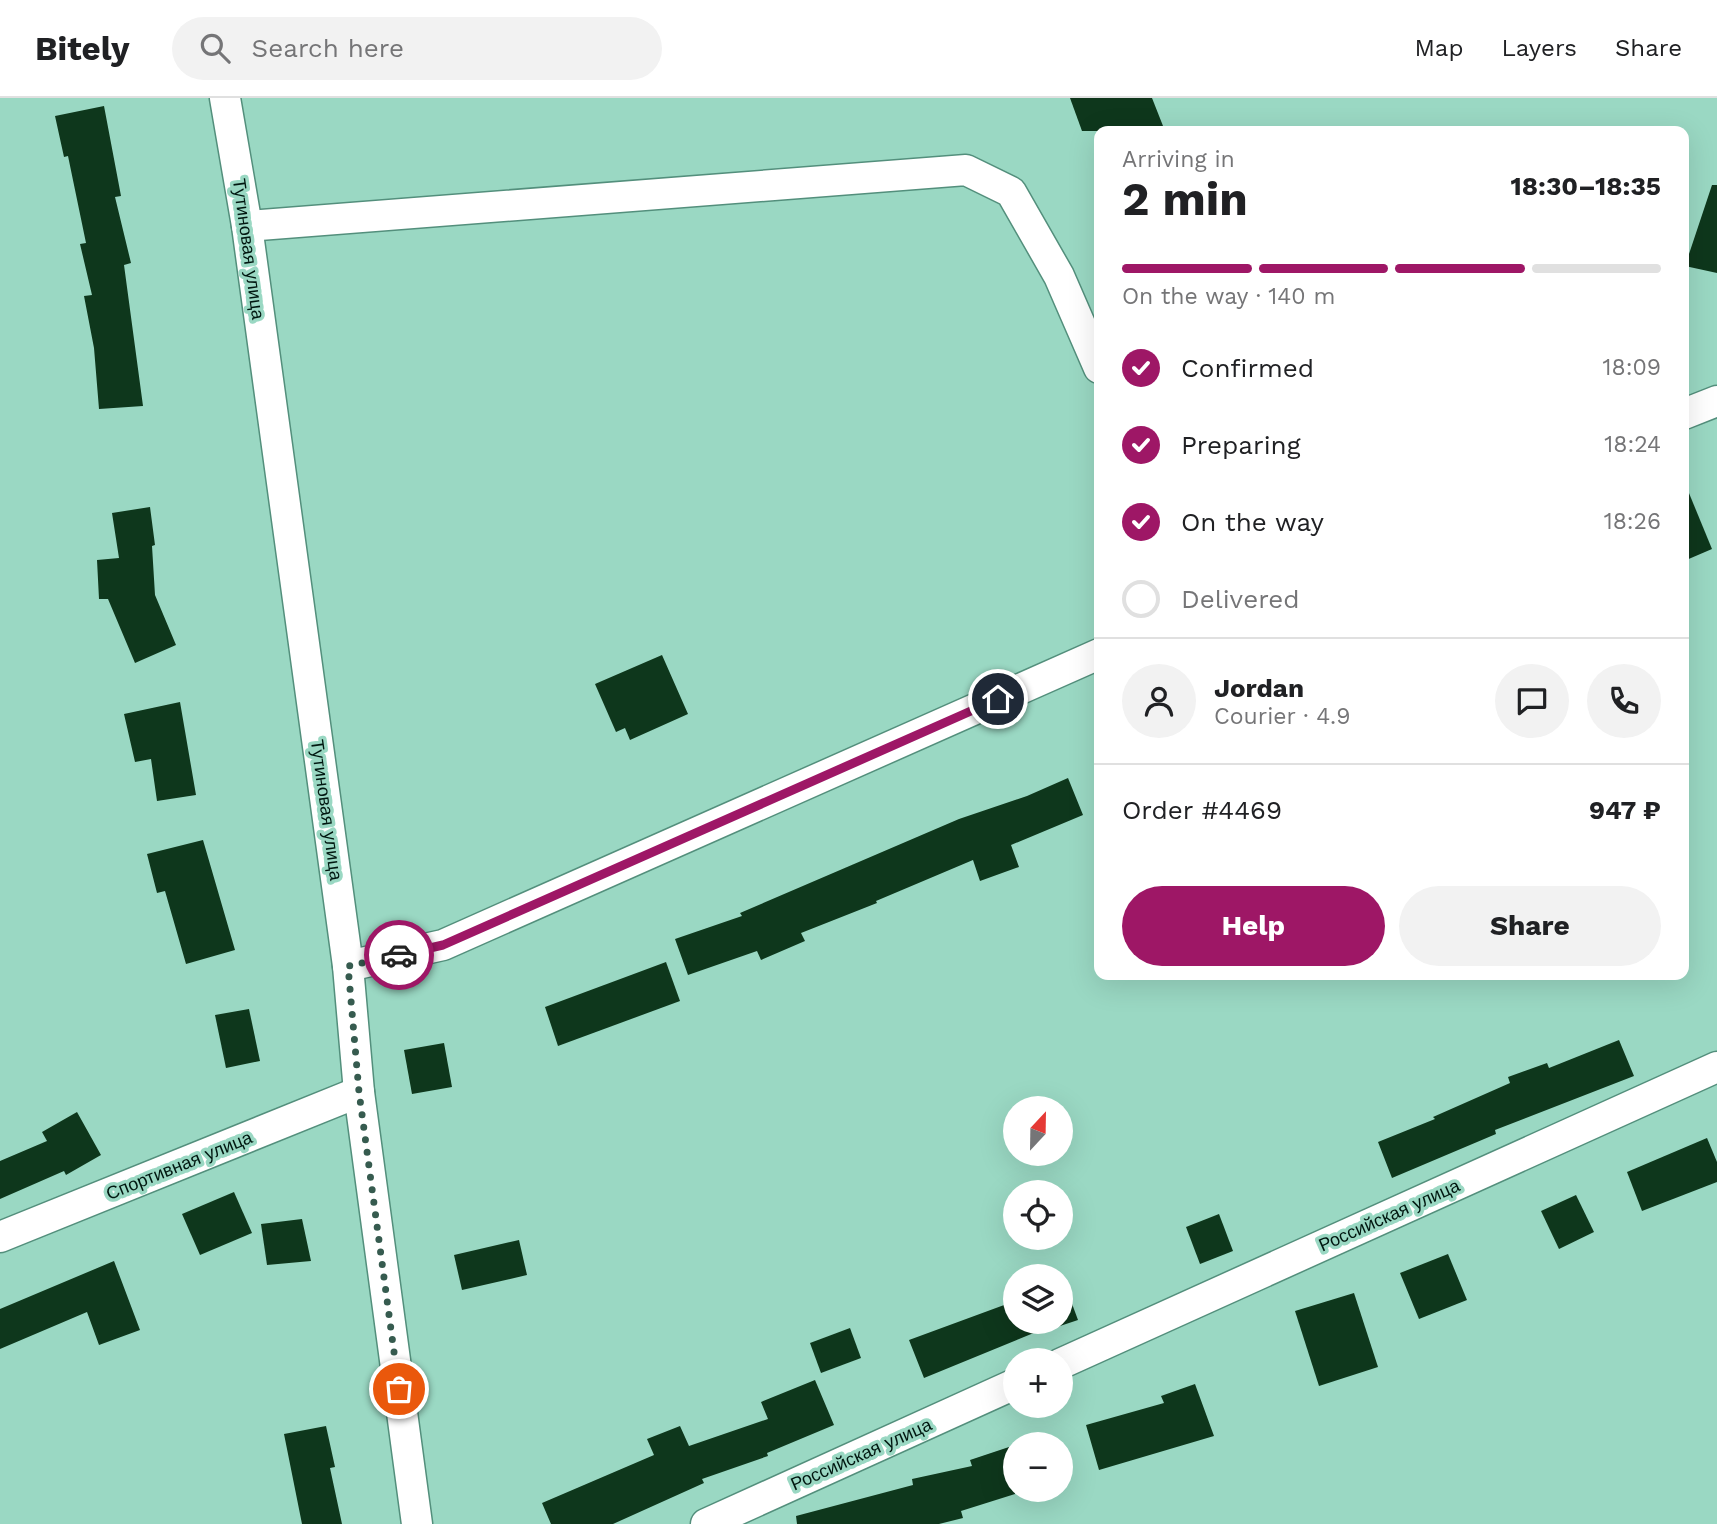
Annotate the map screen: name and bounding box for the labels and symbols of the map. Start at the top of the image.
street label: Тутиновая улица [229,177,269,322]
pin [968,669,1028,729]
street label: Тутиновая улица [307,738,347,883]
courier [364,920,434,990]
north arrow [1003,1096,1073,1166]
street label: Спортивная улица [103,1126,256,1204]
street label: Российская улица [1315,1174,1464,1256]
pin [369,1359,429,1419]
street label: Российская улица [787,1413,936,1495]

